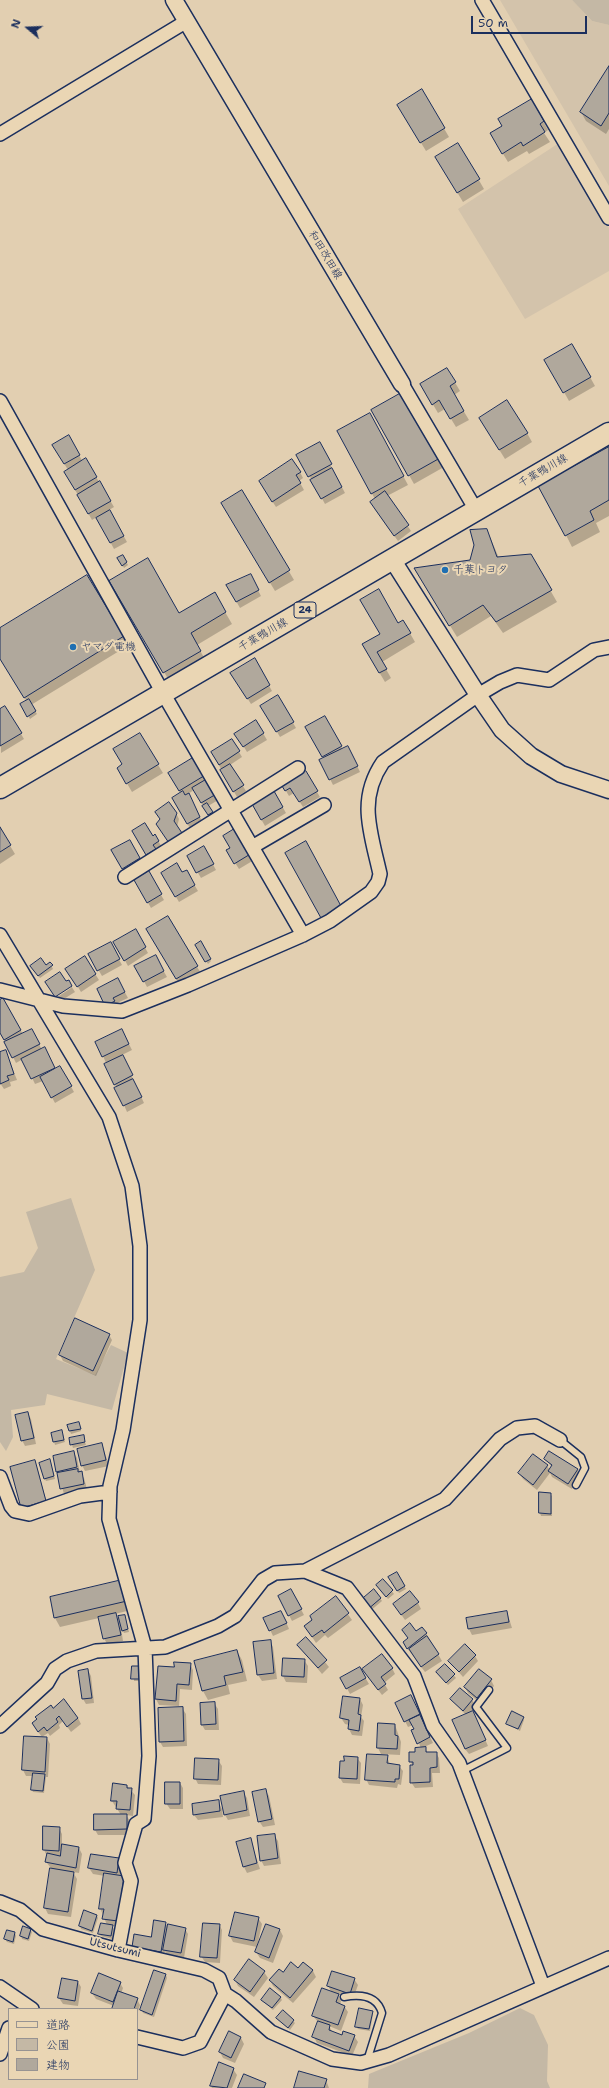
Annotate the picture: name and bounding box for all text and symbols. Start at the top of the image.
north arrow [8,8,48,48]
scale bar [473,8,589,34]
text: 50 m [478,15,508,31]
text: N [8,17,25,30]
street label: 和田改田線 [305,228,345,282]
street label: 千葉鴨川線 [516,452,570,490]
place label: 千葉トヨタ [453,563,508,577]
marker: 千葉トヨタ [440,565,450,575]
road number: 24 [294,602,316,618]
street label: 千葉鴨川線 [236,616,290,654]
place label: ヤマダ電機 [81,640,136,654]
marker: ヤマダ電機 [68,642,78,652]
street label: Utsutsumi [88,1935,142,1961]
legend [8,2008,138,2080]
text: 道路 [46,2017,70,2033]
text: 公園 [46,2037,70,2053]
text: 建物 [46,2057,70,2073]

